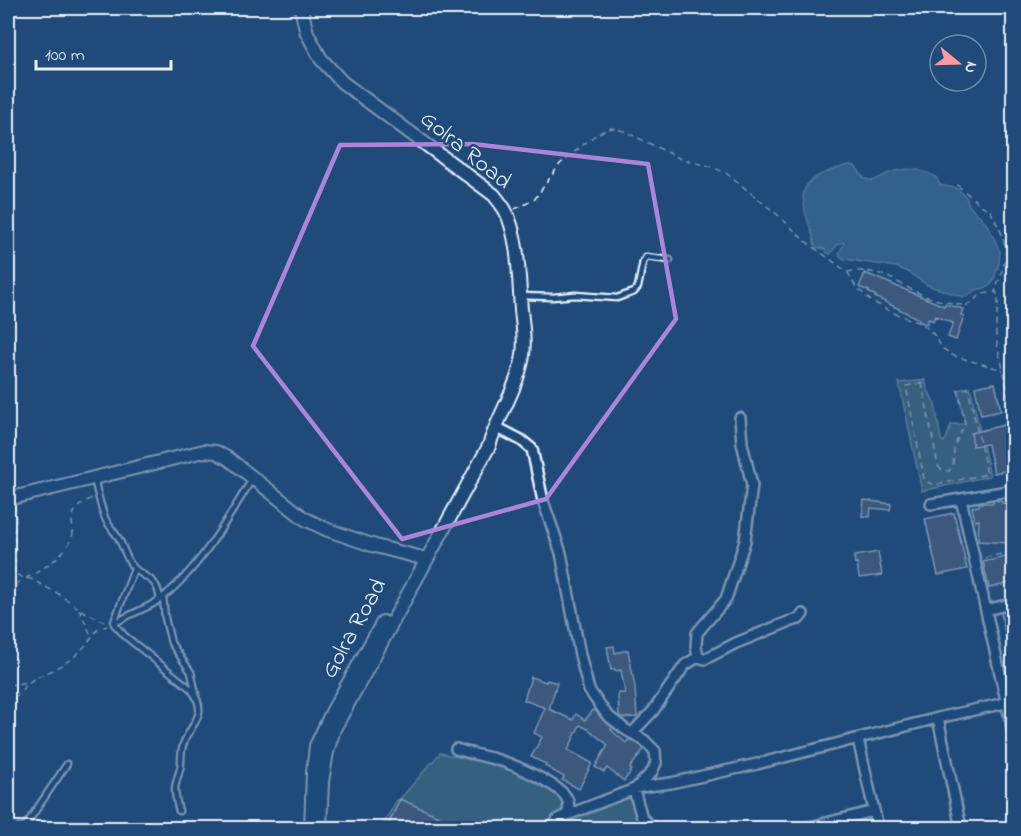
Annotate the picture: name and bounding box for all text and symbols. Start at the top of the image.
scale bar [36,33,171,71]
north arrow [928,33,988,93]
text: 100 m [45,43,85,69]
text: N [957,58,983,76]
street label: Golra Road [411,103,519,199]
street label: Golra Road [313,572,397,685]

